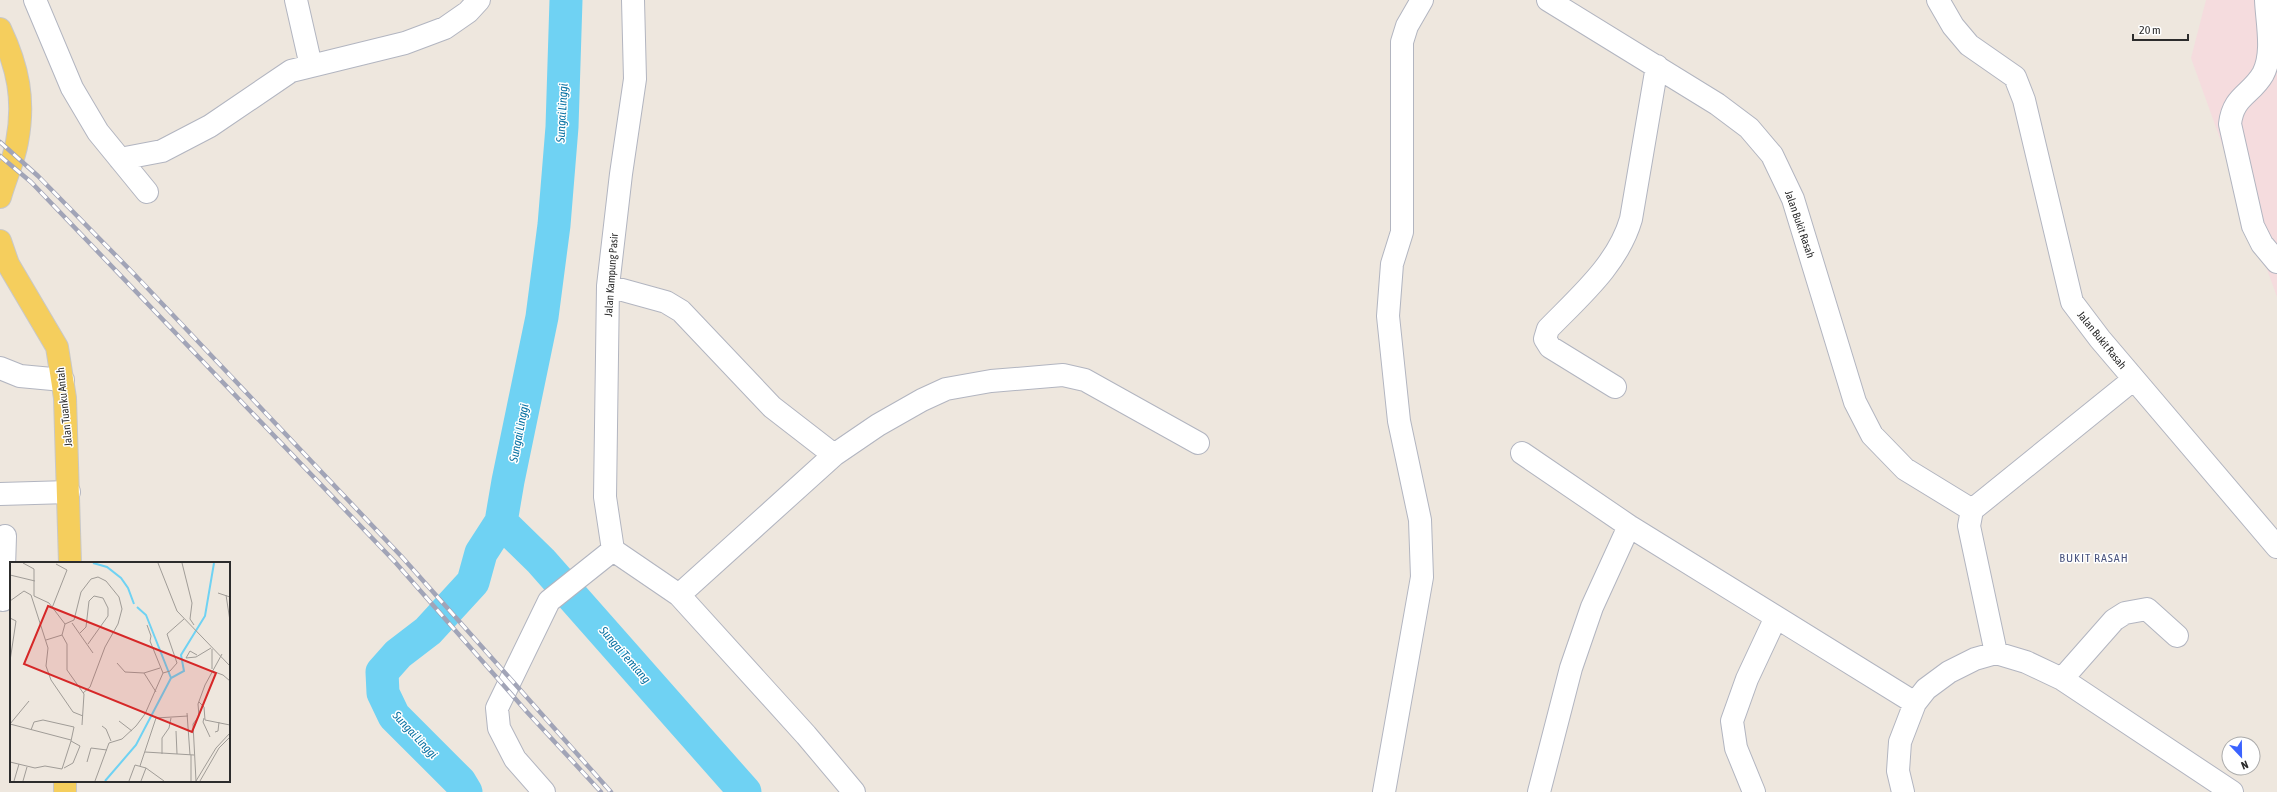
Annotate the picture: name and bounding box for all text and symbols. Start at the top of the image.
scale bar [2133,16,2188,42]
text: 20 m [2139,23,2161,37]
water label: Sungai Linggi [553,83,571,144]
street label: Jalan Bukit Rasah [1783,189,1817,259]
street label: Jalan Kampung Pasir [602,232,620,317]
street label: Jalan Bukit Rasah [2075,309,2129,371]
street label: Jalan Tuanku Antah [54,367,74,447]
water label: Sungai Linggi [506,402,532,464]
district label: BUKIT RASAH [2059,551,2129,565]
inset map [10,562,230,782]
water label: Sungai Temiang [596,623,654,686]
water label: Sungai Linggi [389,708,440,762]
north arrow [2221,736,2261,776]
text: N [2239,758,2250,772]

